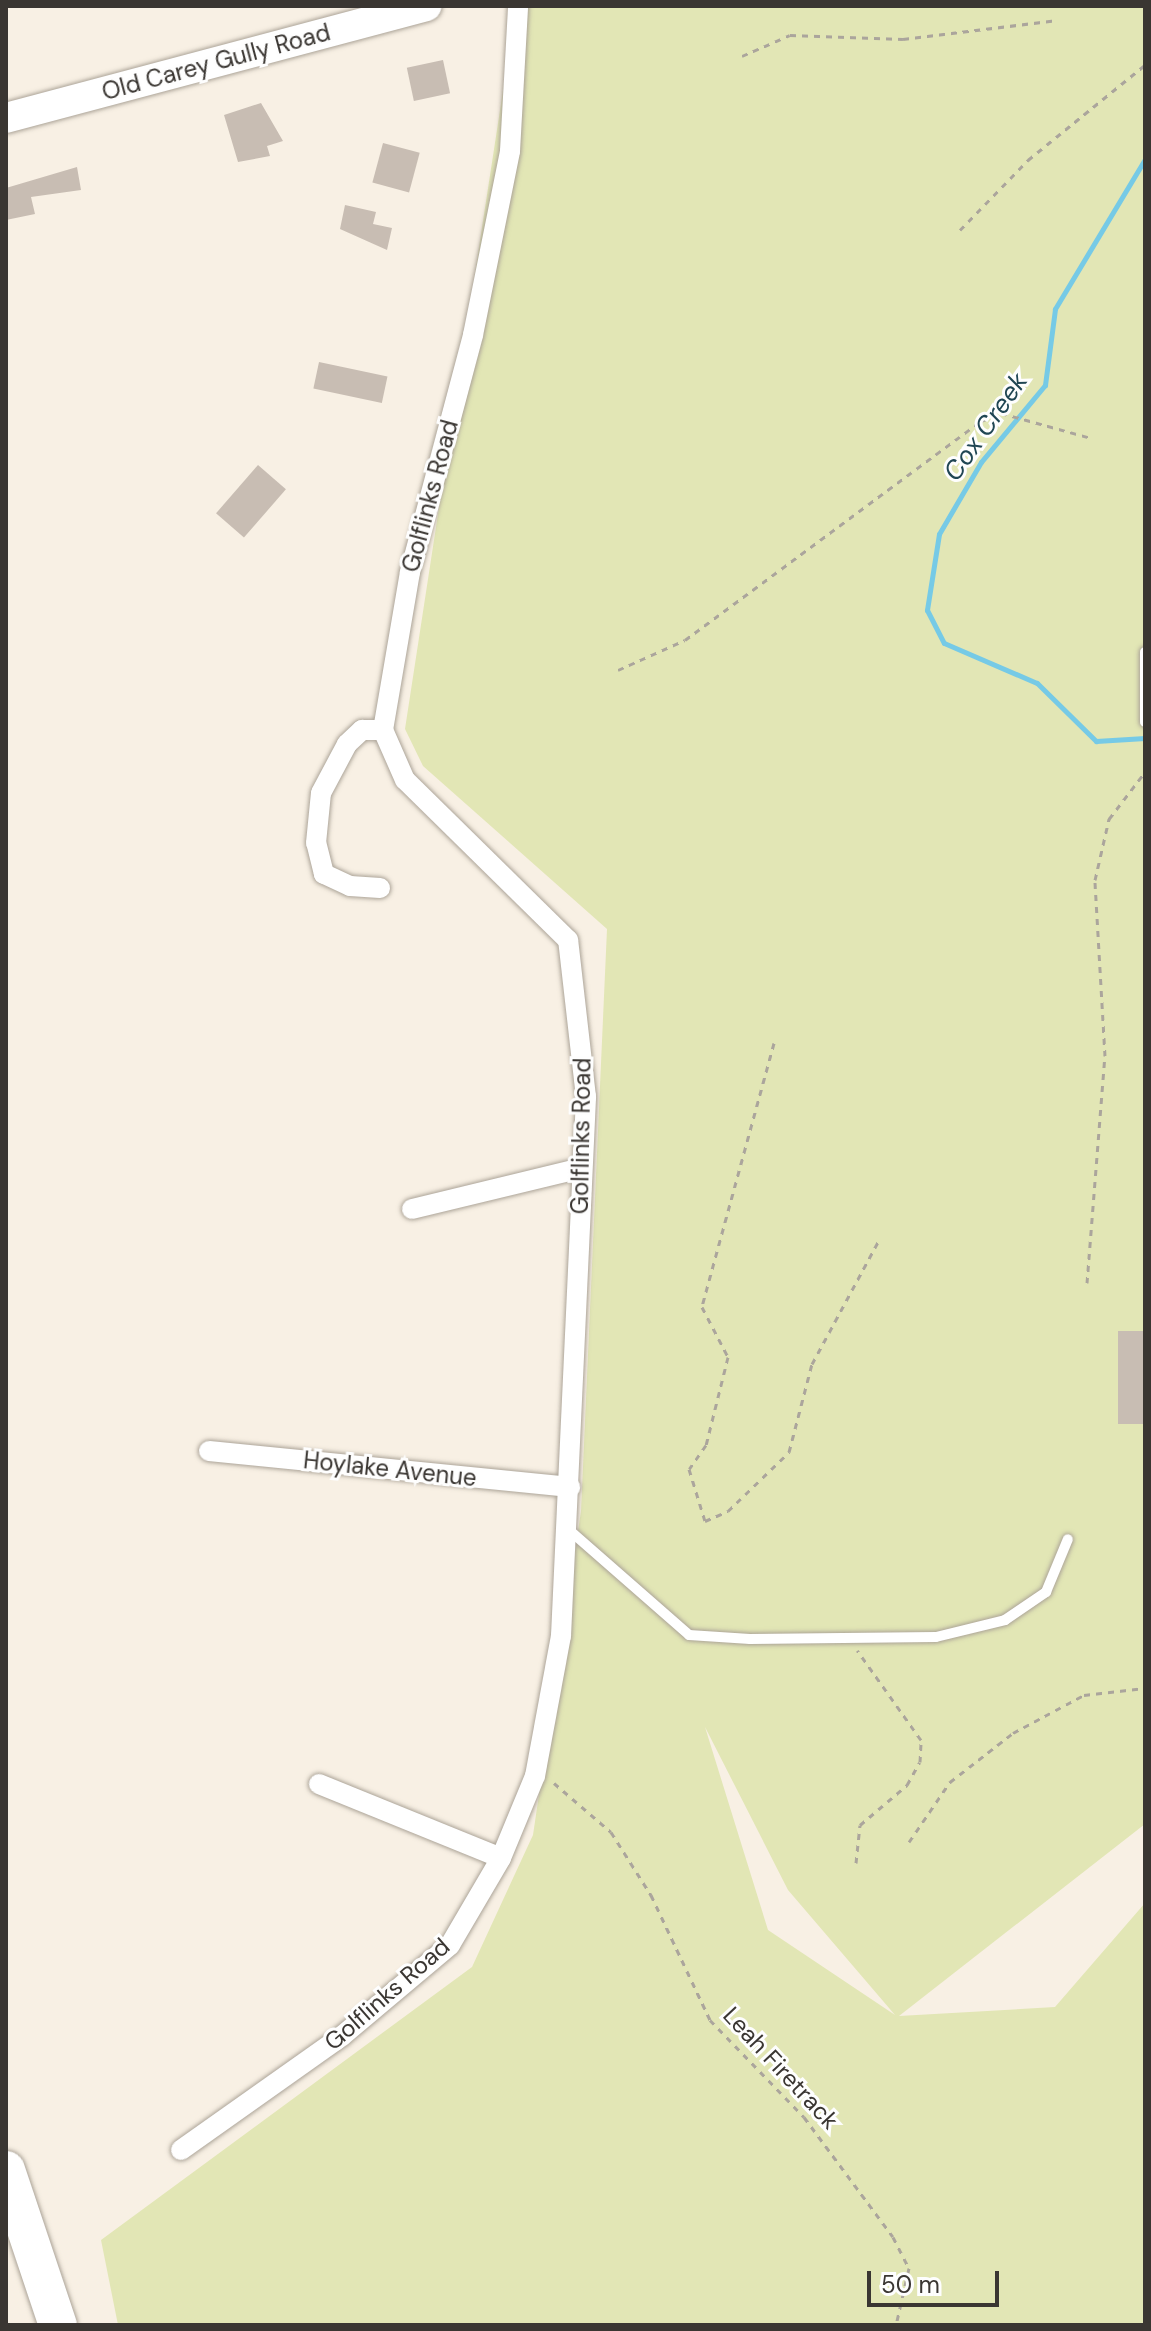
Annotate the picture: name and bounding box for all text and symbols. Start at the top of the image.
street label: Old Carey Gully Road [99,18,333,106]
water label: Cox Creek [937,367,1035,487]
street label: Golflinks Road [396,417,464,575]
street label: Golflinks Road [565,1057,597,1215]
street label: Hoylake Avenue [302,1446,478,1492]
street label: Golflinks Road [318,1932,456,2056]
street label: Leah Firetrack [717,2001,845,2135]
scale bar [871,2255,1003,2305]
text: 50 m [881,2269,940,2300]

